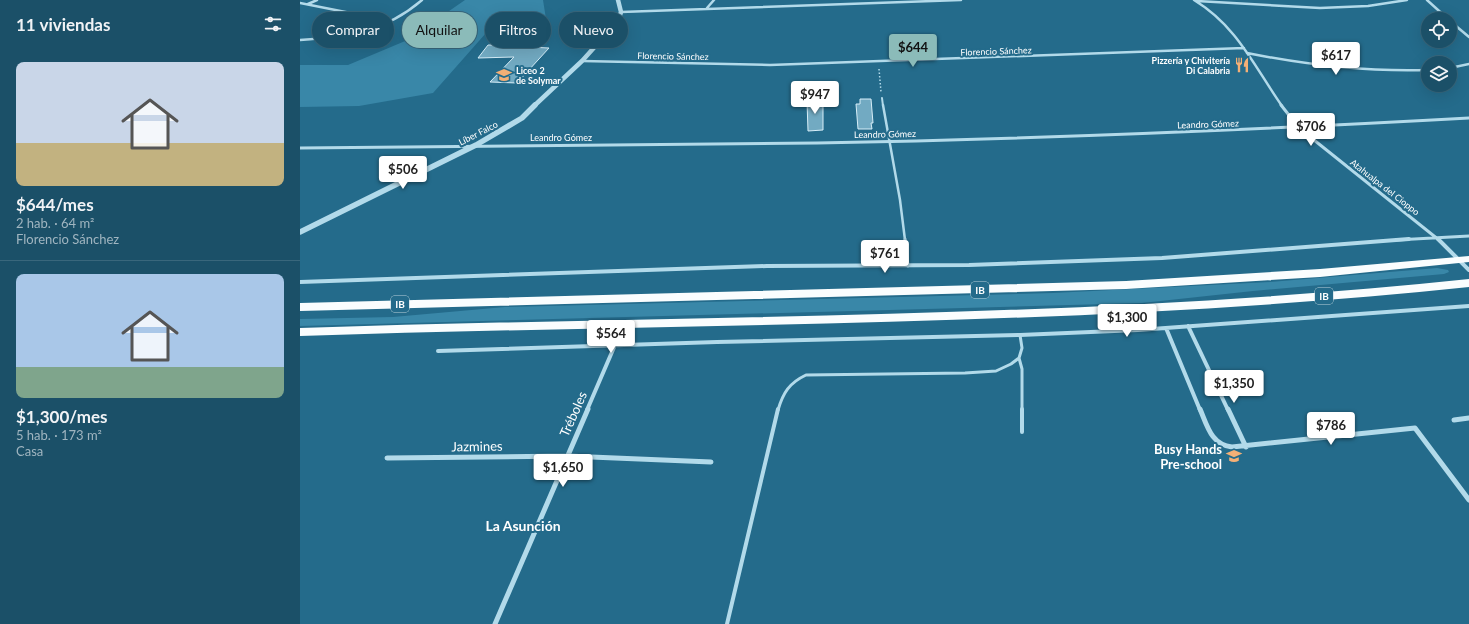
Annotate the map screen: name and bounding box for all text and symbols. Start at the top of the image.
chip: Comprar [312,12,394,48]
chip: Alquilar [402,12,477,48]
chip: Filtros [485,12,551,48]
chip: Nuevo [559,12,628,48]
map controls [1421,12,1457,92]
button: locate [1421,12,1457,48]
icon: filters [262,13,284,35]
text: 11 viviendas [16,14,110,35]
pin: $644 [889,34,937,68]
text: $644 [898,39,928,55]
pin: $617 [1312,42,1360,76]
street label: Florencio Sánchez [960,44,1032,58]
text: $617 [1321,47,1351,63]
street label: Florencio Sánchez [637,50,709,62]
place label: Pizzería y Chivitería Di Calabria [1152,55,1230,76]
restaurant icon: Pizzería y Chivitería Di Calabria [1233,56,1251,74]
button: layers [1421,56,1457,92]
place label: Liceo 2 de Solymar [516,65,561,86]
school or university icon: Liceo 2 de Solymar [495,66,513,84]
pin: $947 [791,81,839,115]
text: $947 [800,86,830,102]
icon: home [114,88,186,160]
pin: $706 [1287,113,1335,147]
street label: Leandro Gómez [1177,117,1239,131]
street label: Líber Falco [457,118,499,148]
text: $706 [1296,118,1326,134]
street label: Leandro Gómez [854,128,916,140]
street label: Leandro Gómez [530,132,592,143]
pin: $506 [379,156,427,190]
street label: Atahualpa del Cioppo [1348,157,1422,217]
text: $506 [388,161,418,177]
text: $644/mes [16,194,94,215]
text: 2 hab. · 64 m² [16,215,94,231]
text: Florencio Sánchez [16,231,119,247]
pin: $761 [861,240,909,274]
text: $761 [870,245,900,261]
road number: IB [971,282,989,298]
road number: IB [1315,288,1333,304]
road number: IB [391,296,409,312]
icon: home [114,300,186,372]
pin: $1,300 [1094,304,1160,338]
text: $1,300 [1107,309,1147,325]
pin: $564 [587,320,635,354]
text: $564 [596,325,626,341]
pin: $1,350 [1201,370,1267,404]
text: $1,350 [1214,375,1254,391]
street label: Tréboles [556,389,590,439]
text: $1,300/mes [16,406,108,427]
pin: $786 [1307,412,1355,446]
text: $786 [1316,417,1346,433]
text: 5 hab. · 173 m² [16,427,102,443]
street label: Jazmines [451,438,503,454]
place label: Busy Hands Pre-school [1154,441,1222,472]
text: Casa [16,443,43,459]
school or university icon: Busy Hands Pre-school [1225,447,1243,465]
pin: $1,650 [530,454,596,488]
text: $1,650 [543,459,583,475]
district label: La Asunción [485,517,561,534]

